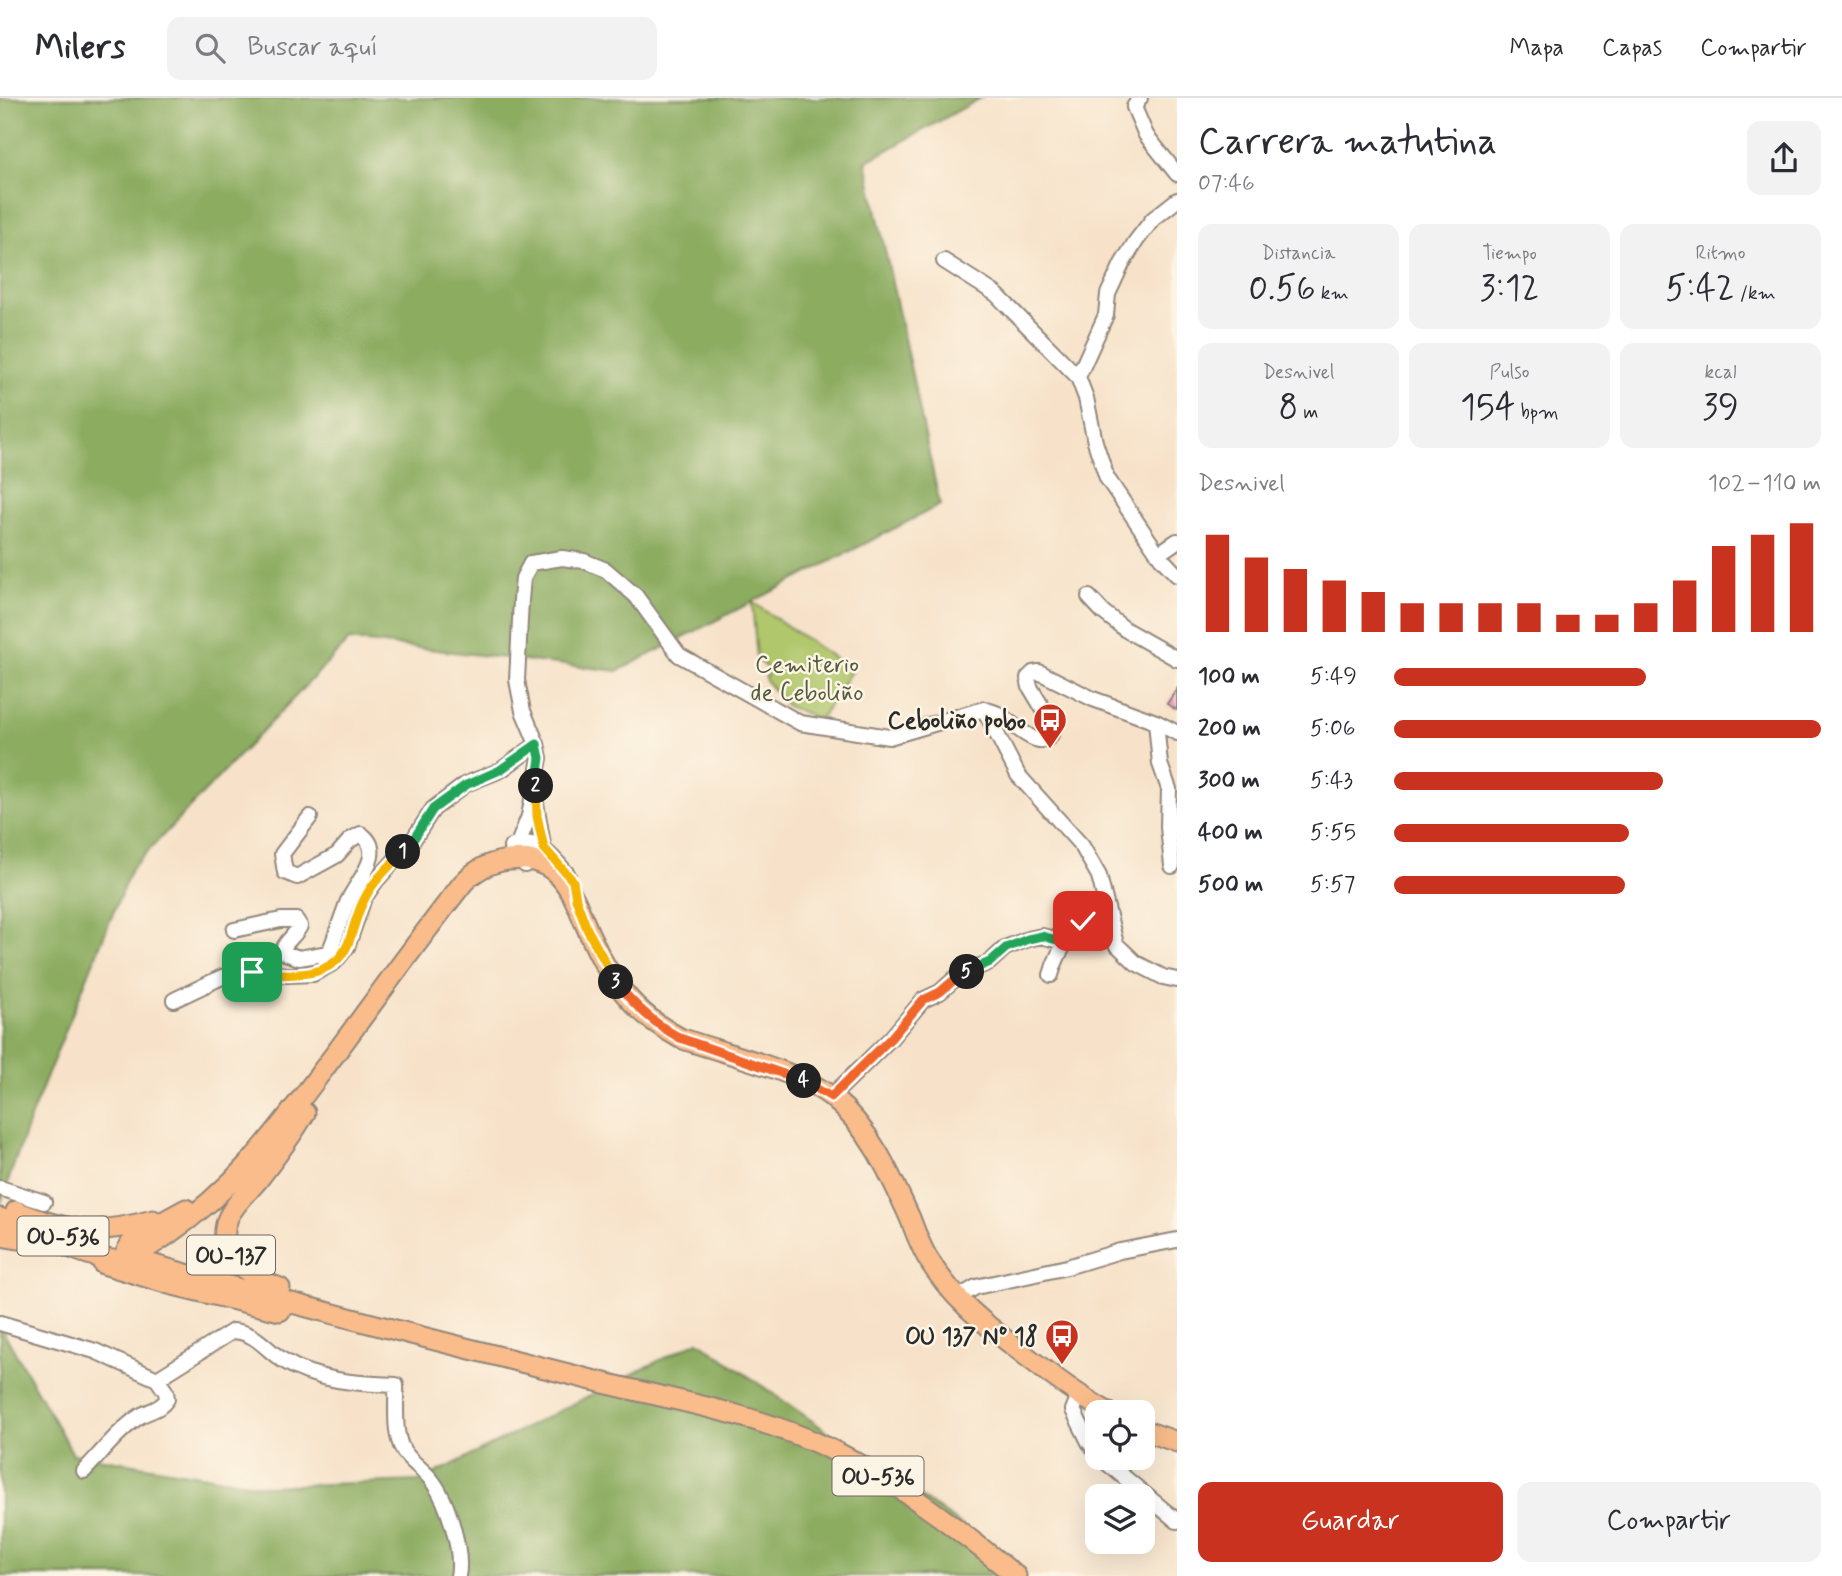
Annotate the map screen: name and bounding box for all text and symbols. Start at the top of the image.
search box [167,17,657,80]
text: Milers [35,26,125,70]
icon: search [191,29,229,67]
text: Buscar aquí [247,31,378,65]
text: Mapa [1509,33,1564,64]
text: Capas [1602,33,1662,64]
text: Compartir [1700,33,1807,64]
text: Carrera matutina [1198,118,1497,167]
button: share [1747,121,1821,195]
text: 07:46 [1198,169,1255,199]
text: Distancia [1261,241,1336,266]
text: Tiempo [1482,241,1537,266]
text: Ritmo [1695,241,1746,266]
text: 0.56 [1248,266,1316,312]
text: 3:12 [1480,266,1539,312]
text: 5:42 [1665,266,1735,312]
text: km [1316,281,1349,306]
text: /km [1735,281,1776,306]
text: Desnivel [1263,360,1334,385]
text: Pulso [1490,360,1529,385]
text: kcal [1705,360,1736,385]
text: 8 [1278,385,1298,431]
text: 154 [1460,385,1515,431]
text: 39 [1702,385,1739,431]
text: m [1298,400,1319,425]
text: bpm [1515,400,1559,425]
text: Desnivel [1198,469,1285,499]
text: 102–110 m [1708,469,1821,499]
park label: Cemiterio de Ceboliño [750,650,864,709]
text: 100 m [1198,662,1260,692]
text: 5:49 [1310,662,1357,692]
bus stop icon: Ceboliño pobo [1031,701,1069,750]
place label: Ceboliño pobo [888,706,1026,737]
text: 200 m [1198,714,1261,744]
text: 5:06 [1310,714,1356,744]
text: 300 m [1198,766,1260,796]
text: 5:43 [1310,766,1353,796]
pin: 2 [518,768,554,804]
text: 2 [531,773,540,798]
text: 400 m [1198,818,1263,848]
text: 5:55 [1310,818,1356,848]
pin: 1 [386,834,420,870]
text: 1 [398,839,407,864]
text: 500 m [1198,870,1263,900]
text: 5:57 [1310,870,1355,900]
pin [1053,891,1113,951]
icon: check [1064,902,1102,940]
pin [222,942,282,1002]
icon: arrive [233,953,271,991]
pin: 5 [950,954,984,990]
text: 5 [961,959,972,984]
pin: 3 [598,964,634,1000]
text: 3 [611,969,620,994]
pin: 4 [786,1063,822,1098]
text: 4 [798,1068,809,1093]
road number: OU-536 [18,1217,108,1256]
road number: OU-137 [187,1236,275,1274]
bus stop icon: OU 137 Nº 18 [1043,1317,1081,1366]
place label: OU 137 Nº 18 [905,1322,1038,1353]
map controls [1085,1400,1155,1554]
button: locate [1085,1400,1155,1470]
road number: OU-536 [832,1456,924,1496]
button: Guardar [1198,1482,1503,1562]
button: Compartir [1517,1482,1821,1562]
button: layers [1085,1484,1155,1554]

